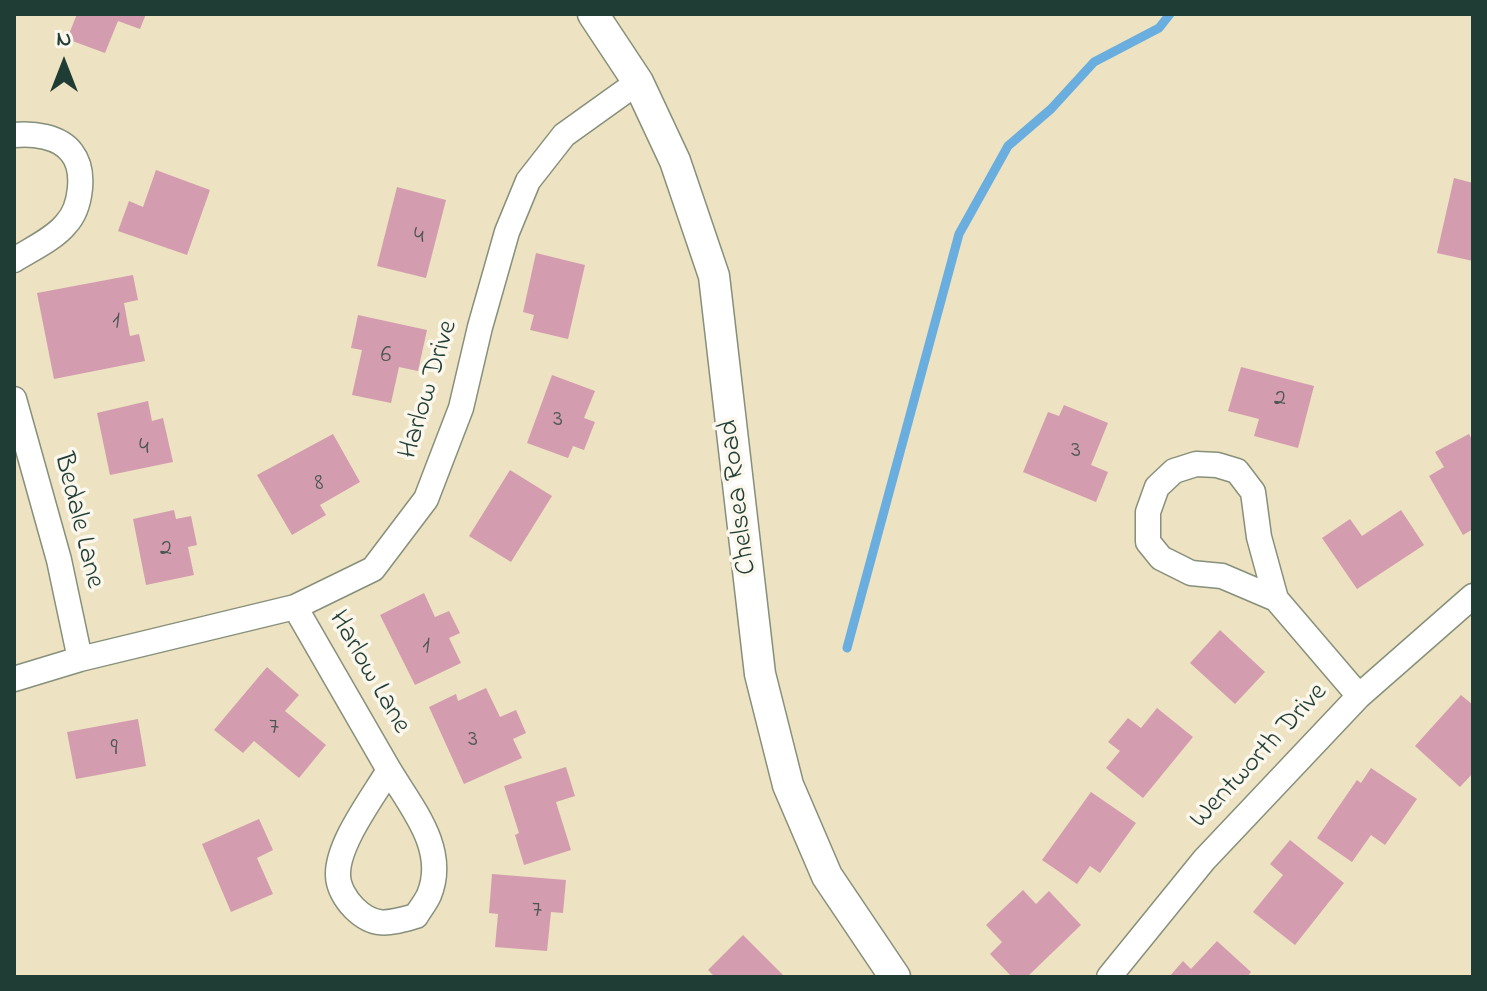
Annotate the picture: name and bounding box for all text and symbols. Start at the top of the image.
north arrow [24,24,104,104]
text: N [57,24,71,56]
house number: 4 [414,224,424,252]
house number: 1 [112,309,120,337]
street label: Harlow Drive [393,317,467,463]
house number: 6 [381,343,391,371]
house number: 2 [1274,386,1286,414]
house number: 3 [553,407,563,435]
street label: Chelsea Road [714,418,766,576]
house number: 4 [139,435,149,463]
house number: 3 [1071,438,1081,466]
street label: Bedale Lane [44,450,110,592]
house number: 8 [315,471,323,499]
house number: 2 [160,536,172,564]
street label: Harlow Lane [319,605,417,741]
house number: 1 [422,634,430,662]
street label: Wentworth Drive [1184,677,1336,837]
house number: 7 [269,715,279,743]
house number: 3 [468,727,478,755]
house number: 9 [110,736,118,764]
house number: 7 [532,898,542,926]

